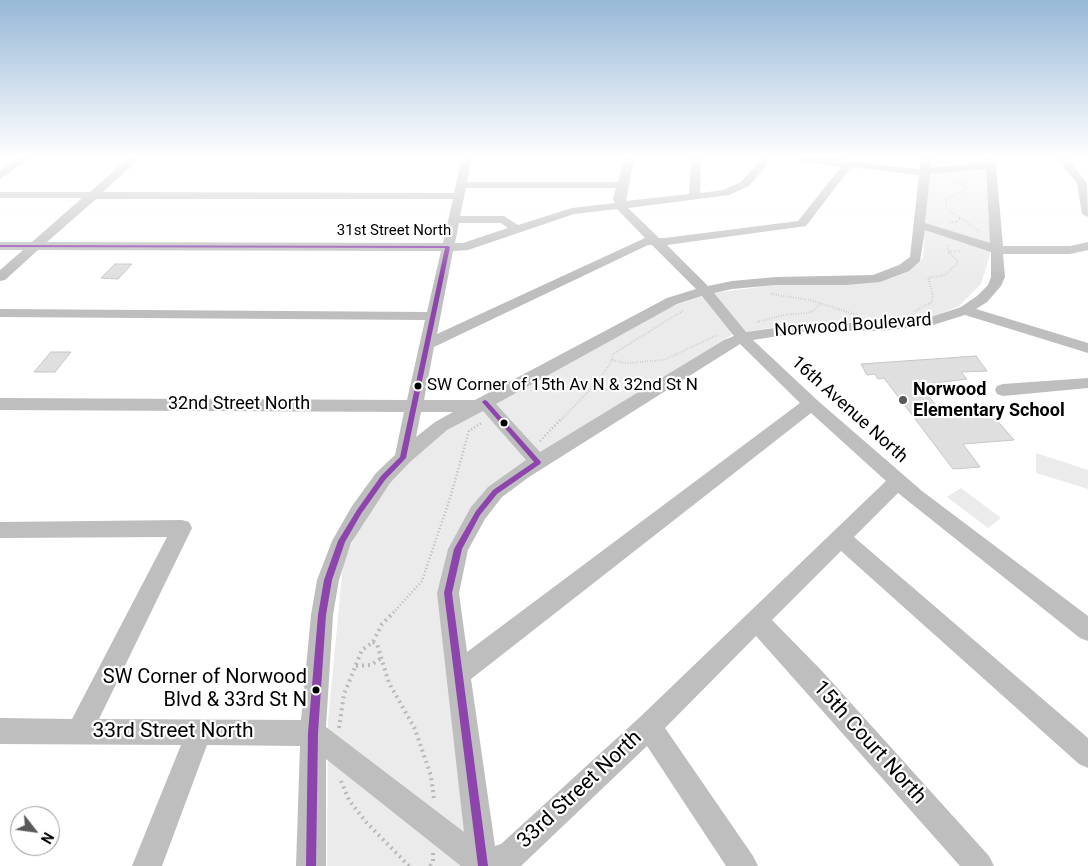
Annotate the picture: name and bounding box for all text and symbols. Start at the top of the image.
street label: 31st Street North [337,222,451,240]
street label: Norwood Boulevard [774,310,932,342]
street label: 16th Avenue North [786,352,912,468]
place label: SW Corner of 15th Av N & 32nd St N [427,376,698,396]
place label: Norwood Elementary School [913,379,1065,422]
marker: SW Corner of 15th Av N & 32nd St N [413,381,423,391]
street label: 32nd Street North [168,393,310,415]
marker: Norwood Elementary School [897,394,909,406]
unlabelled marker [499,418,509,428]
place label: SW Corner of Norwood Blvd & 33rd St N [103,666,307,713]
street label: 15th Court North [807,676,931,810]
marker: SW Corner of Norwood Blvd & 33rd St N [311,685,321,695]
street label: 33rd Street North [92,719,254,745]
street label: 33rd Street North [512,726,648,854]
north arrow [10,806,60,856]
text: N [38,830,57,846]

